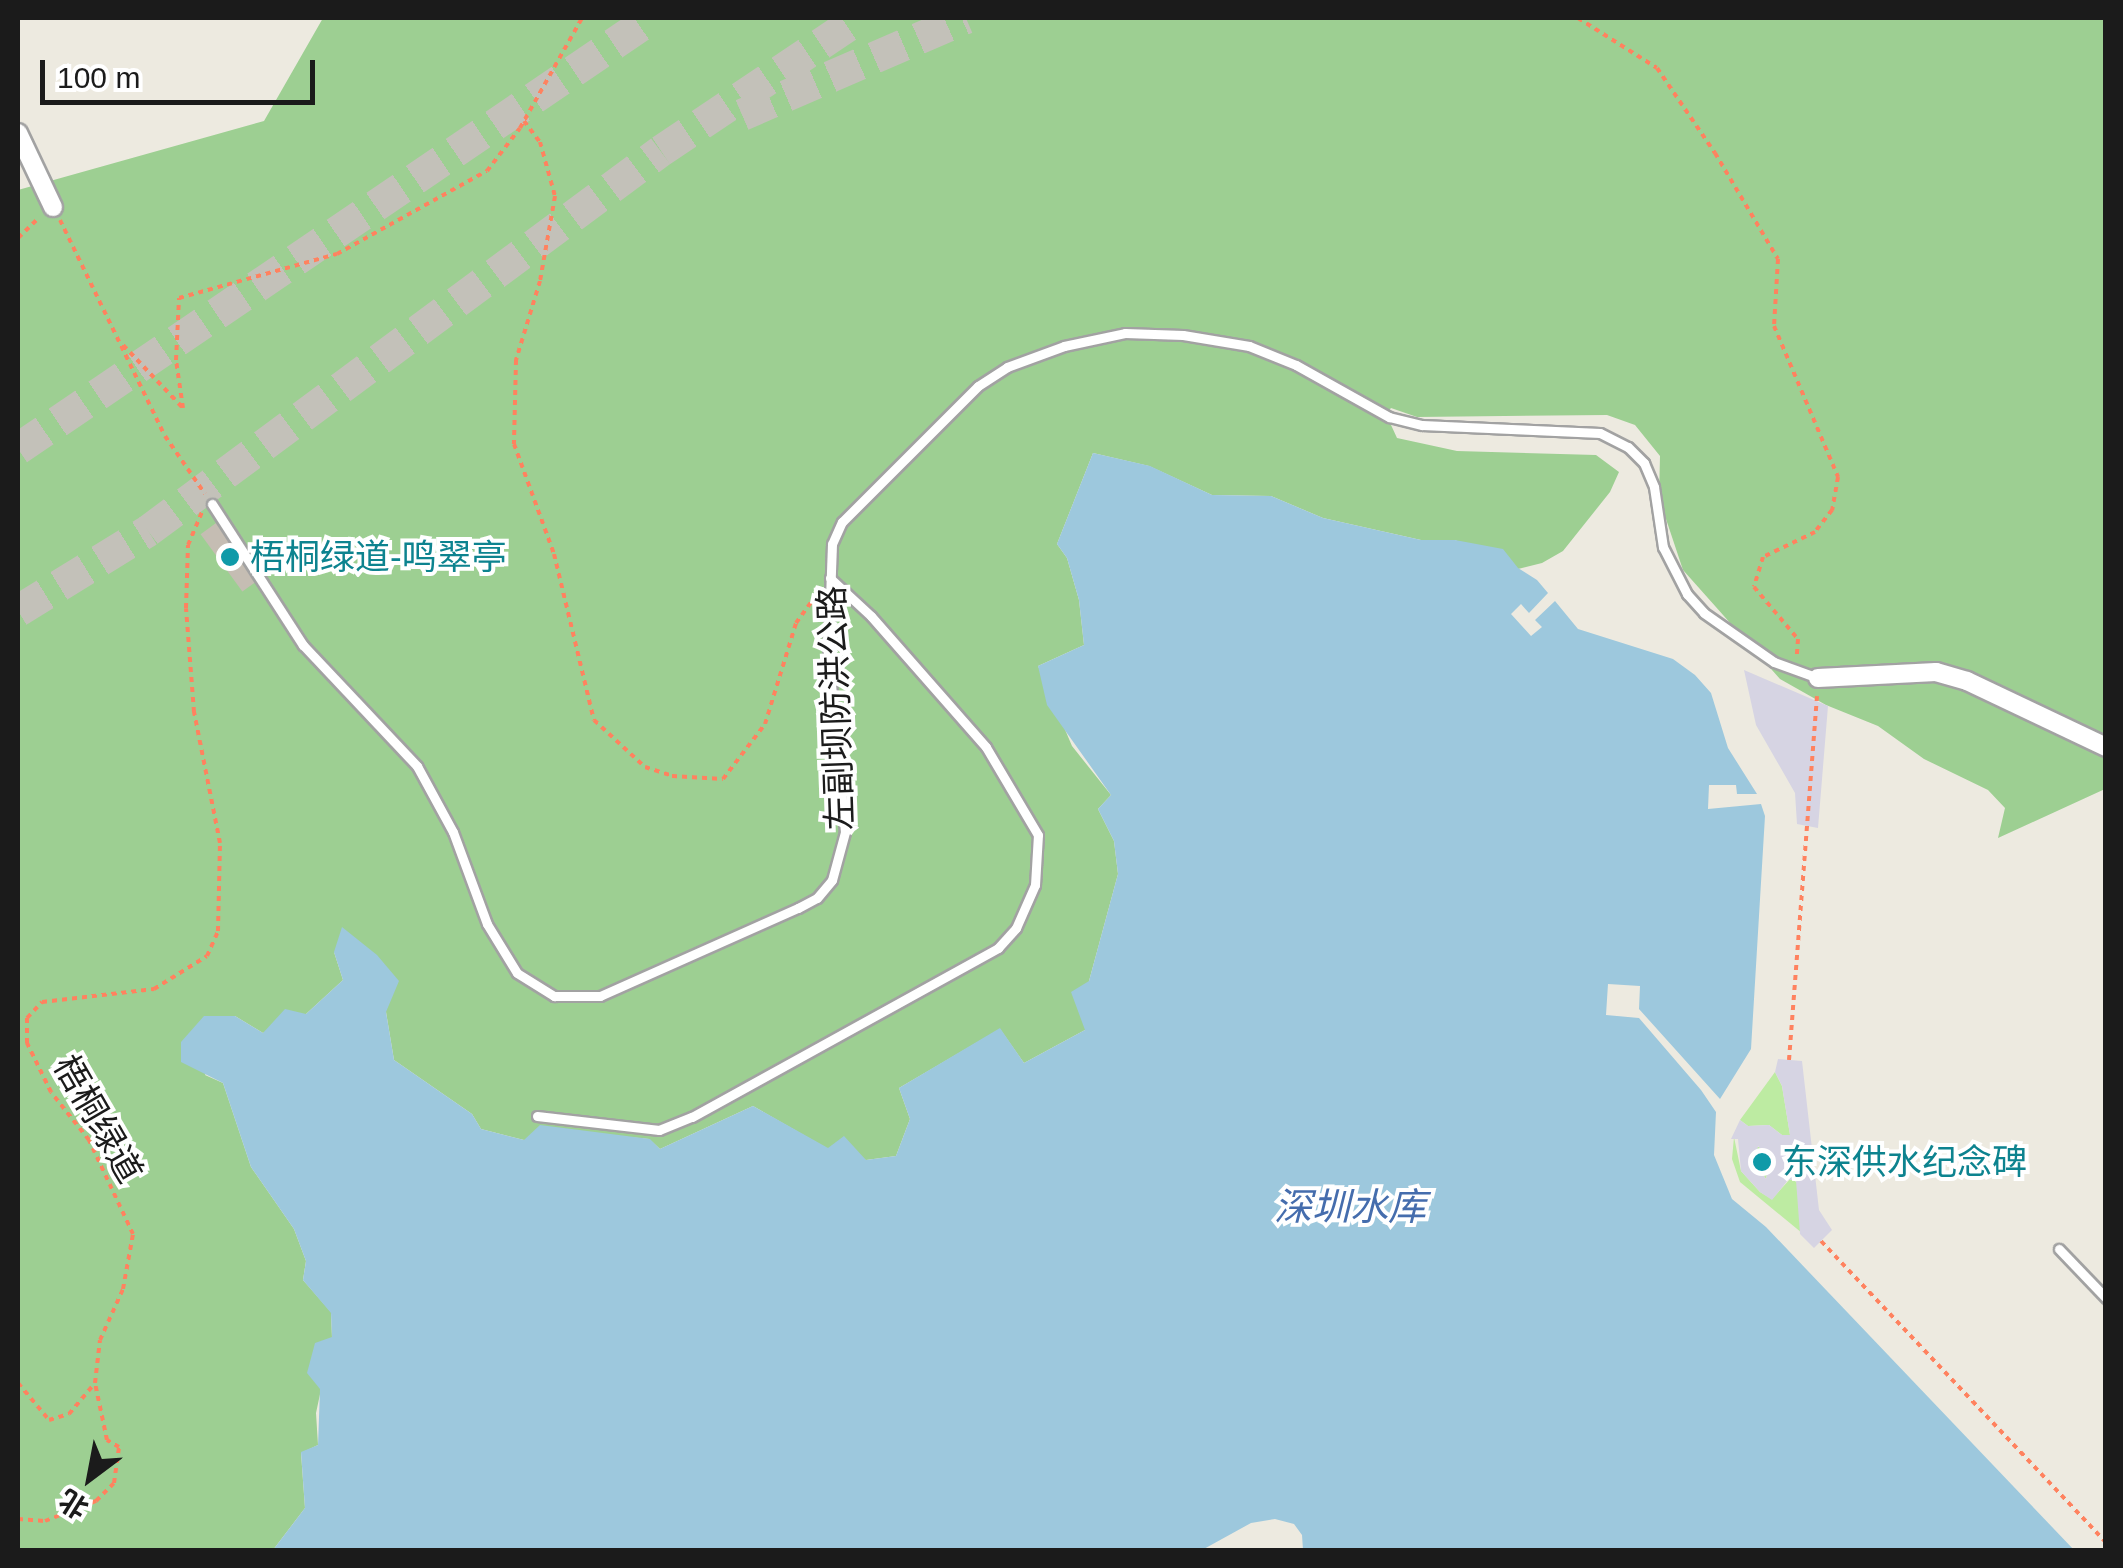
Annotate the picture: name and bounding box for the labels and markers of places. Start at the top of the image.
place label: 梧桐绿道-鸣翠亭 [250,536,507,578]
marker: 梧桐绿道-鸣翠亭 [219,546,241,568]
place label: 东深供水纪念碑 [1782,1141,2027,1183]
marker: 东深供水纪念碑 [1751,1151,1773,1173]

